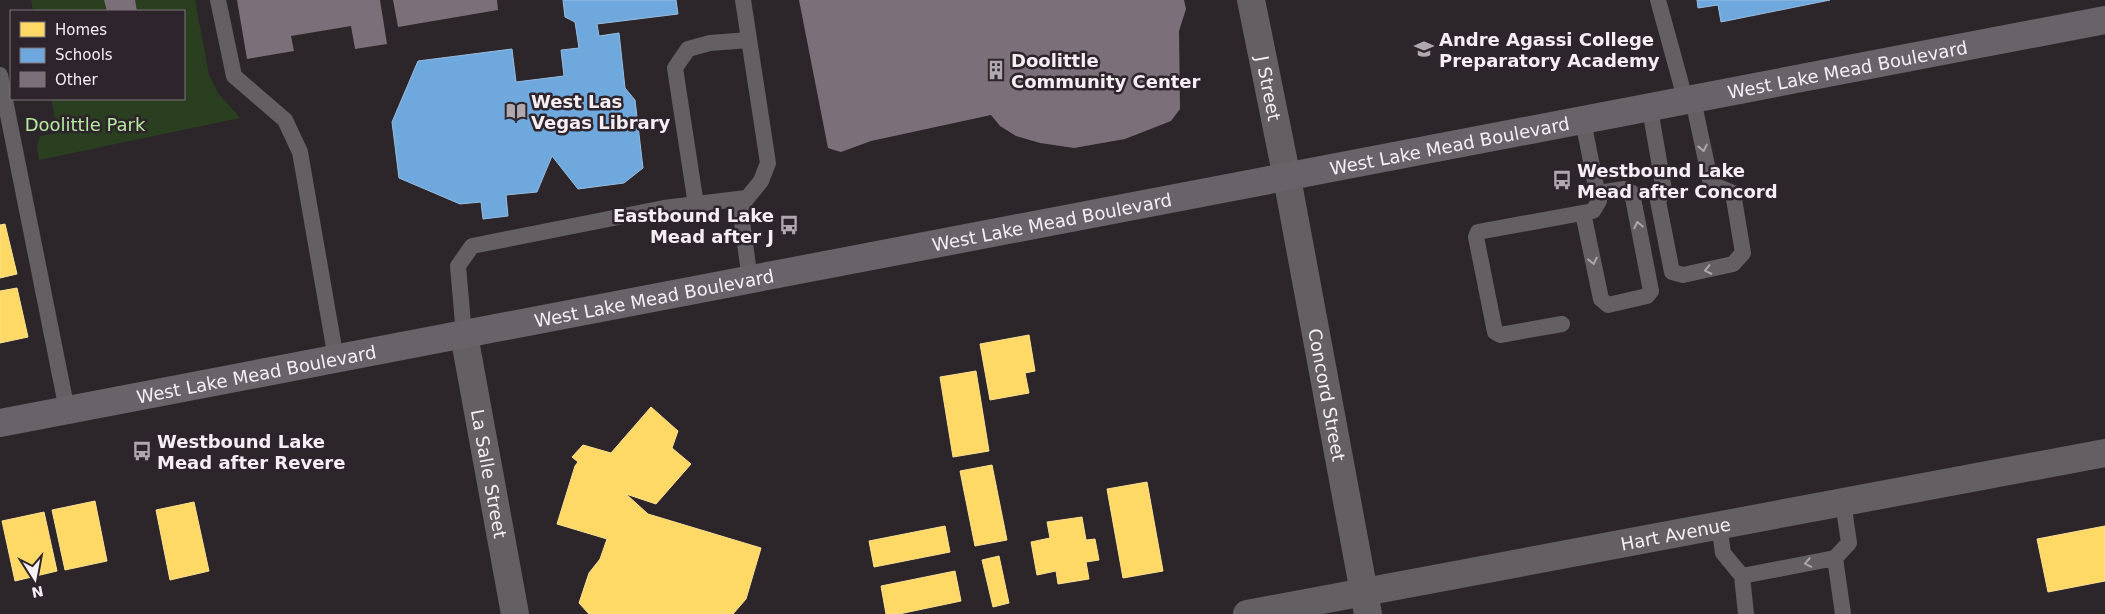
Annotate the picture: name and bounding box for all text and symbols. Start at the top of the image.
legend [10,10,185,100]
text: Homes [55,21,107,39]
place label: Andre Agassi College Preparatory Academy [1439,29,1660,71]
street label: West Lake Mead Boulevard [1726,36,1969,103]
school or university icon: Andre Agassi College Preparatory Academy [1413,38,1435,60]
text: Schools [55,46,113,64]
place label: Doolittle Community Center [1011,50,1201,92]
street label: J Street [1252,53,1286,123]
building icon: Doolittle Community Center [985,59,1007,81]
text: Other [55,71,98,89]
place label: West Las Vegas Library [531,91,671,133]
library icon: West Las Vegas Library [505,100,527,122]
street label: West Lake Mead Boulevard [1328,112,1571,179]
park label: Doolittle Park [25,114,146,135]
one-way arrow [1698,144,1708,153]
place label: Westbound Lake Mead after Concord [1577,160,1778,202]
bus stop icon: Westbound Lake Mead after Concord [1551,169,1573,191]
street label: West Lake Mead Boulevard [930,188,1174,255]
place label: Eastbound Lake Mead after J [613,205,774,247]
bus stop icon: Eastbound Lake Mead after J [778,214,800,236]
one-way arrow [1633,220,1644,229]
one-way arrow [1587,256,1598,265]
one-way arrow [1704,264,1713,274]
street label: West Lake Mead Boulevard [533,265,776,331]
street label: Concord Street [1305,326,1350,463]
street label: West Lake Mead Boulevard [135,341,378,407]
street label: La Salle Street [467,407,511,540]
place label: Westbound Lake Mead after Revere [157,431,345,473]
bus stop icon: Westbound Lake Mead after Revere [131,440,153,462]
street label: Hart Avenue [1619,513,1732,554]
north arrow [10,554,60,604]
one-way arrow [1804,558,1812,568]
text: N [30,583,45,601]

